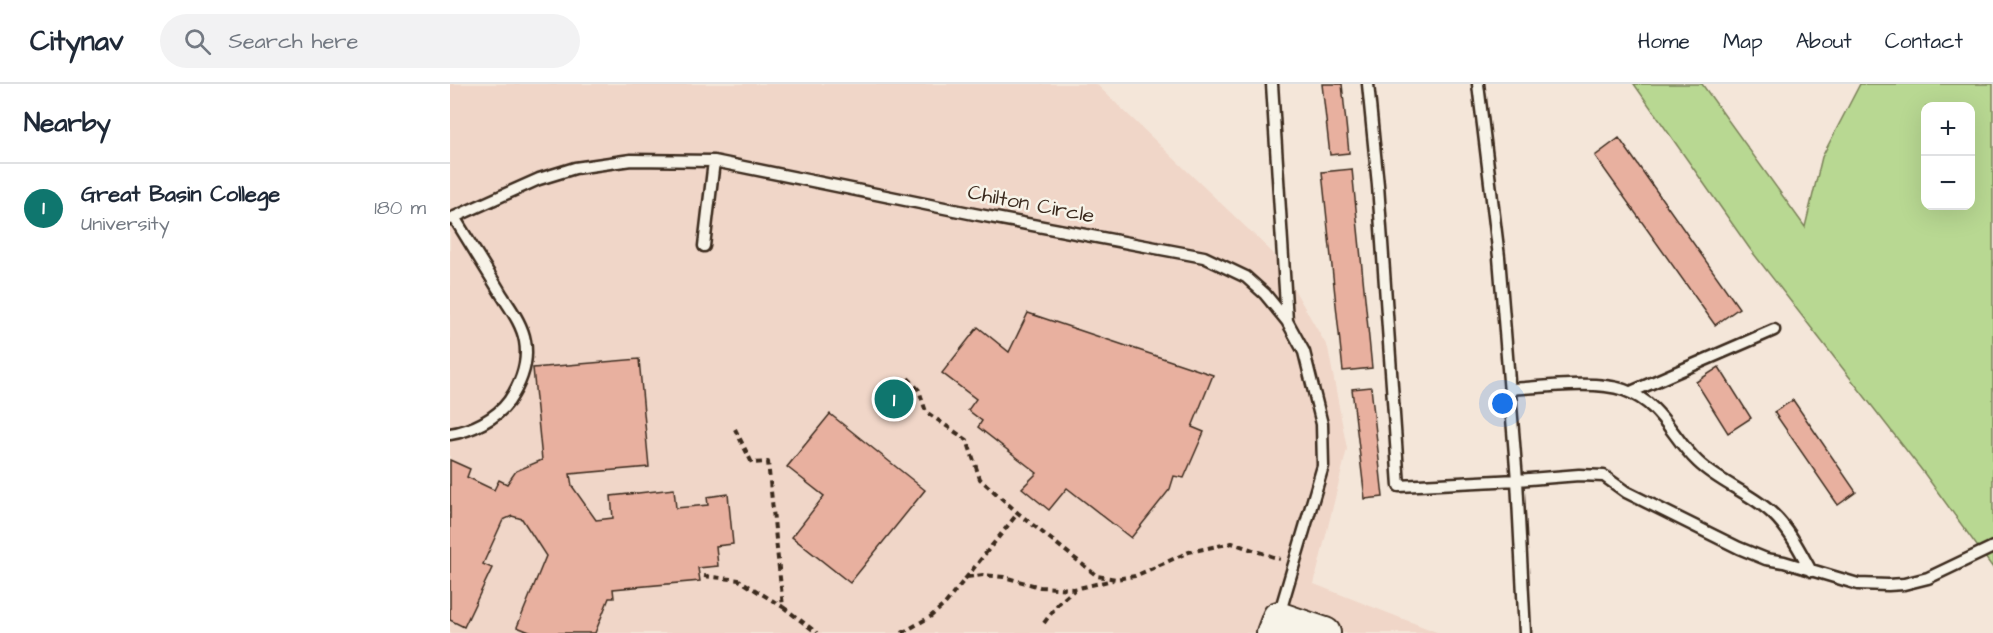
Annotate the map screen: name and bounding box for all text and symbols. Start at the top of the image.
search box [160,14,580,68]
text: Citynav [30,22,124,61]
icon: search [181,25,214,58]
text: Search here [229,26,358,57]
text: Home [1638,27,1690,56]
text: Map [1723,27,1763,56]
text: About [1796,27,1852,56]
text: Contact [1885,27,1963,56]
map controls [1921,102,1975,210]
button: + [1921,102,1975,156]
text: Nearby [24,105,111,141]
button: − [1921,156,1975,210]
street label: Chilton Circle [965,178,1097,230]
text: Great Basin College [81,179,280,210]
text: 1 [42,194,45,222]
text: 180 m [374,194,426,222]
text: University [81,210,170,238]
pin: 1 [874,376,914,422]
your location [1488,389,1517,418]

